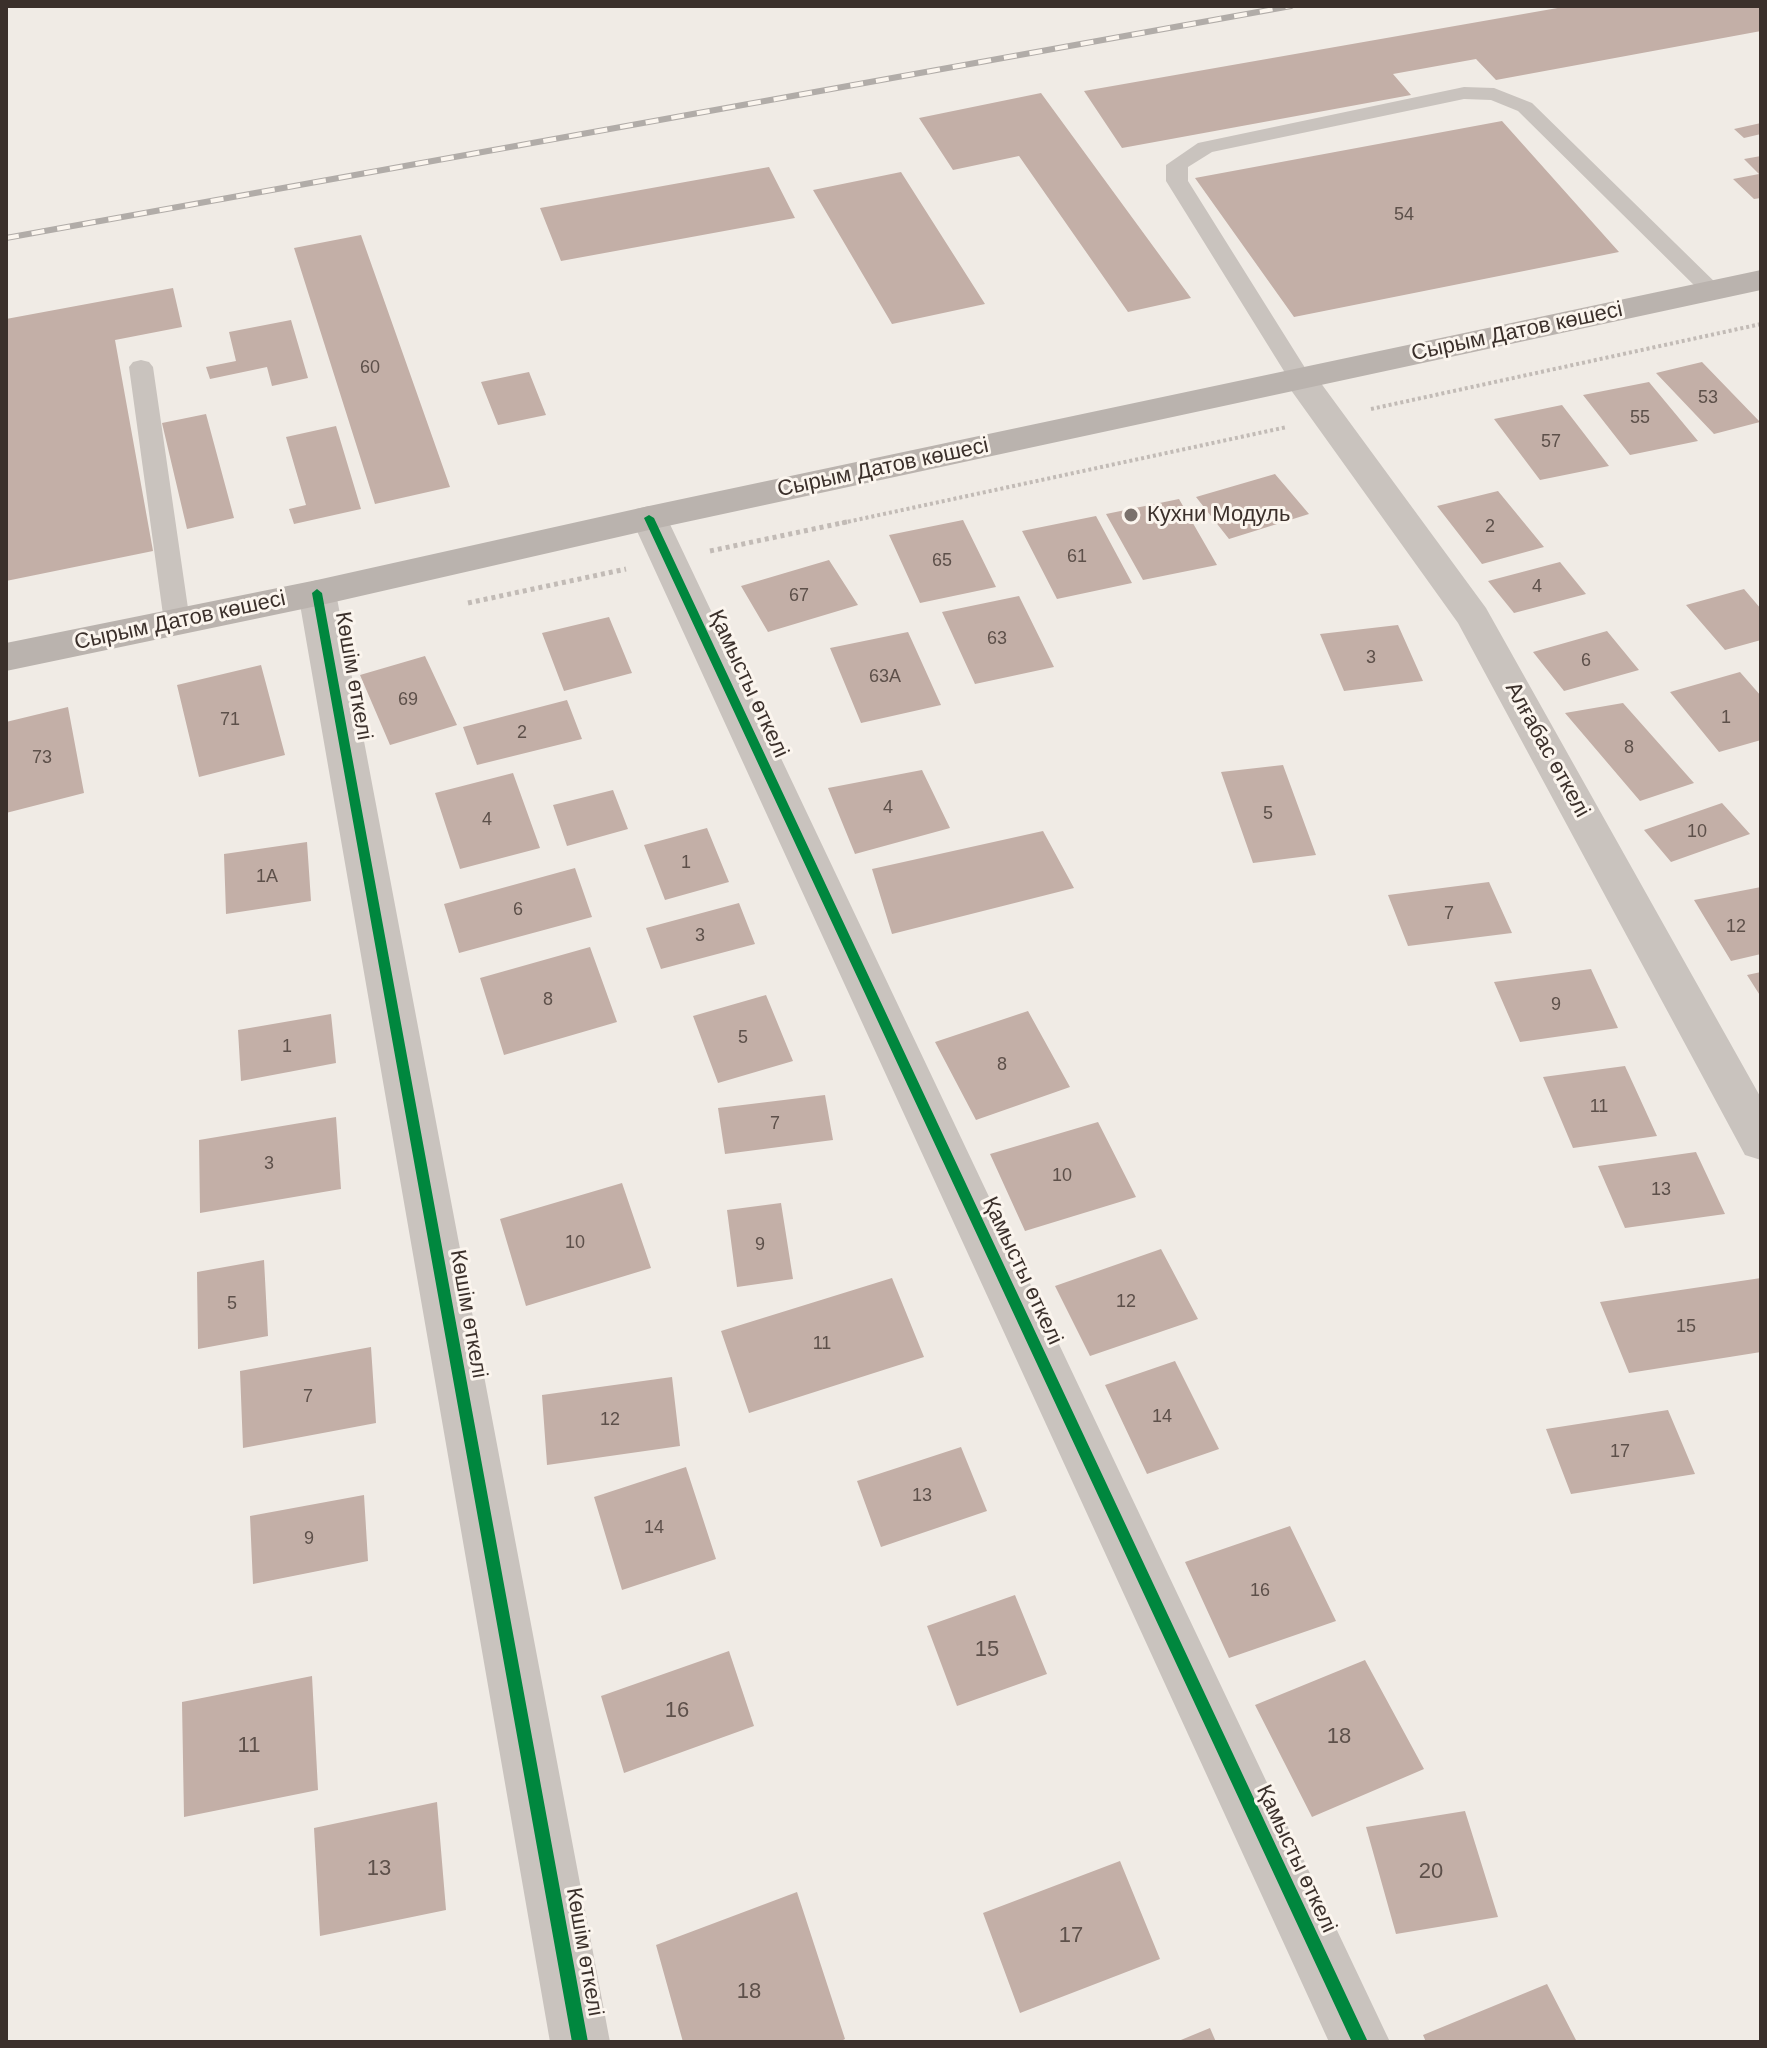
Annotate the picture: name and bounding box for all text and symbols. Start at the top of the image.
house number: 54 [1394,204,1414,226]
street label: Сырым Датов көшесі [1409,297,1625,367]
house number: 60 [360,357,380,379]
house number: 53 [1698,387,1718,409]
house number: 55 [1630,407,1650,429]
house number: 57 [1541,431,1561,453]
street label: Сырым Датов көшесі [775,433,991,503]
place label: Кухни Модуль [1147,502,1290,528]
marker: Кухни Модуль [1122,506,1140,524]
house number: 2 [1485,516,1495,538]
house number: 61 [1067,546,1087,568]
house number: 65 [932,550,952,572]
house number: 4 [1532,576,1542,598]
house number: 67 [789,585,809,607]
street label: Сырым Датов көшесі [72,586,288,656]
street label: Қамысты өткелі [702,606,794,762]
street label: Көшім өткелі [329,610,377,742]
house number: 63 [987,628,1007,650]
house number: 3 [1366,647,1376,669]
house number: 6 [1581,650,1591,672]
house number: 63А [869,666,901,688]
street label: Алғабас өткелі [1499,678,1595,822]
house number: 69 [398,689,418,711]
house number: 1 [1721,707,1731,729]
house number: 71 [220,709,240,731]
house number: 2 [517,722,527,744]
house number: 8 [1624,737,1634,759]
house number: 73 [32,747,52,769]
house number: 4 [883,797,893,819]
house number: 5 [1263,803,1273,825]
house number: 4 [482,809,492,831]
house number: 10 [1687,821,1707,843]
house number: 1 [681,852,691,874]
house number: 1А [256,866,278,888]
house number: 6 [513,899,523,921]
house number: 7 [1444,903,1454,925]
house number: 12 [1726,916,1746,938]
house number: 3 [695,925,705,947]
house number: 8 [543,989,553,1011]
house number: 9 [1551,994,1561,1016]
house number: 5 [738,1027,748,1049]
house number: 1 [282,1036,292,1058]
house number: 8 [997,1054,1007,1076]
house number: 11 [1590,1096,1608,1118]
house number: 7 [770,1113,780,1135]
house number: 3 [264,1153,274,1175]
house number: 10 [1052,1165,1072,1187]
house number: 13 [1651,1179,1671,1201]
street label: Қамысты өткелі [976,1193,1068,1349]
house number: 10 [565,1232,585,1254]
house number: 9 [755,1234,765,1256]
street label: Көшім өткелі [444,1248,492,1380]
house number: 12 [1116,1291,1136,1313]
house number: 5 [227,1293,237,1315]
house number: 15 [1676,1316,1696,1338]
house number: 11 [813,1333,831,1355]
house number: 7 [303,1386,313,1408]
house number: 14 [1152,1406,1172,1428]
house number: 12 [600,1409,620,1431]
house number: 17 [1610,1441,1630,1463]
house number: 13 [912,1485,932,1507]
house number: 14 [644,1517,664,1539]
house number: 9 [304,1528,314,1550]
house number: 16 [1250,1580,1270,1602]
house number: 15 [975,1637,999,1663]
house number: 16 [665,1698,689,1724]
house number: 18 [1327,1724,1351,1750]
house number: 11 [238,1733,260,1759]
street label: Қамысты өткелі [1250,1781,1342,1937]
house number: 13 [367,1856,391,1882]
house number: 20 [1419,1859,1443,1885]
street label: Көшім өткелі [560,1886,608,2018]
house number: 17 [1059,1923,1083,1949]
house number: 18 [737,1979,761,2005]

